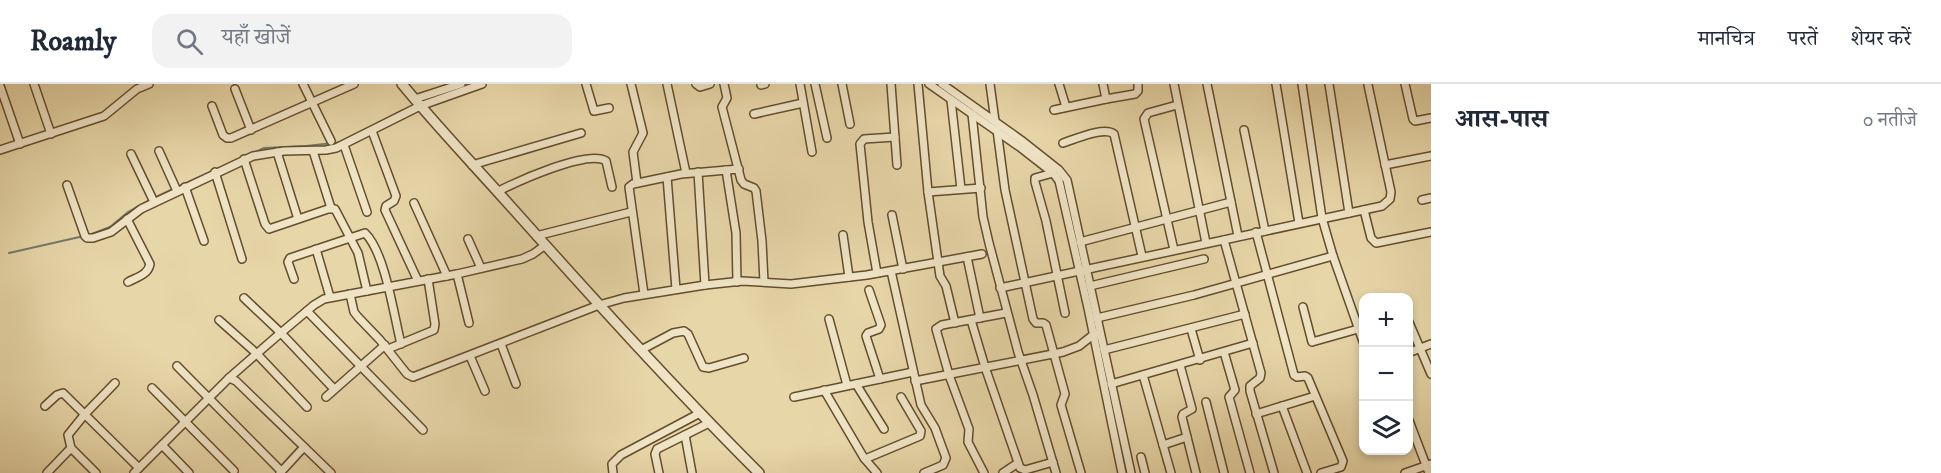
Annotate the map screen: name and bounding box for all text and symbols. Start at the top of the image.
search box [152,14,572,68]
text: Roamly [30,24,116,59]
text: यहाँ खोजें [221,24,291,51]
icon: search [173,25,206,58]
text: मानचित्र [1698,26,1755,52]
text: परतें [1788,26,1818,52]
text: शेयर करें [1851,26,1911,52]
text: आस-पास [1455,103,1548,136]
text: 0 नतीजे [1863,108,1917,133]
map controls [1359,293,1413,455]
button: + [1359,293,1413,347]
button: − [1359,347,1413,401]
button: layers [1359,401,1413,455]

